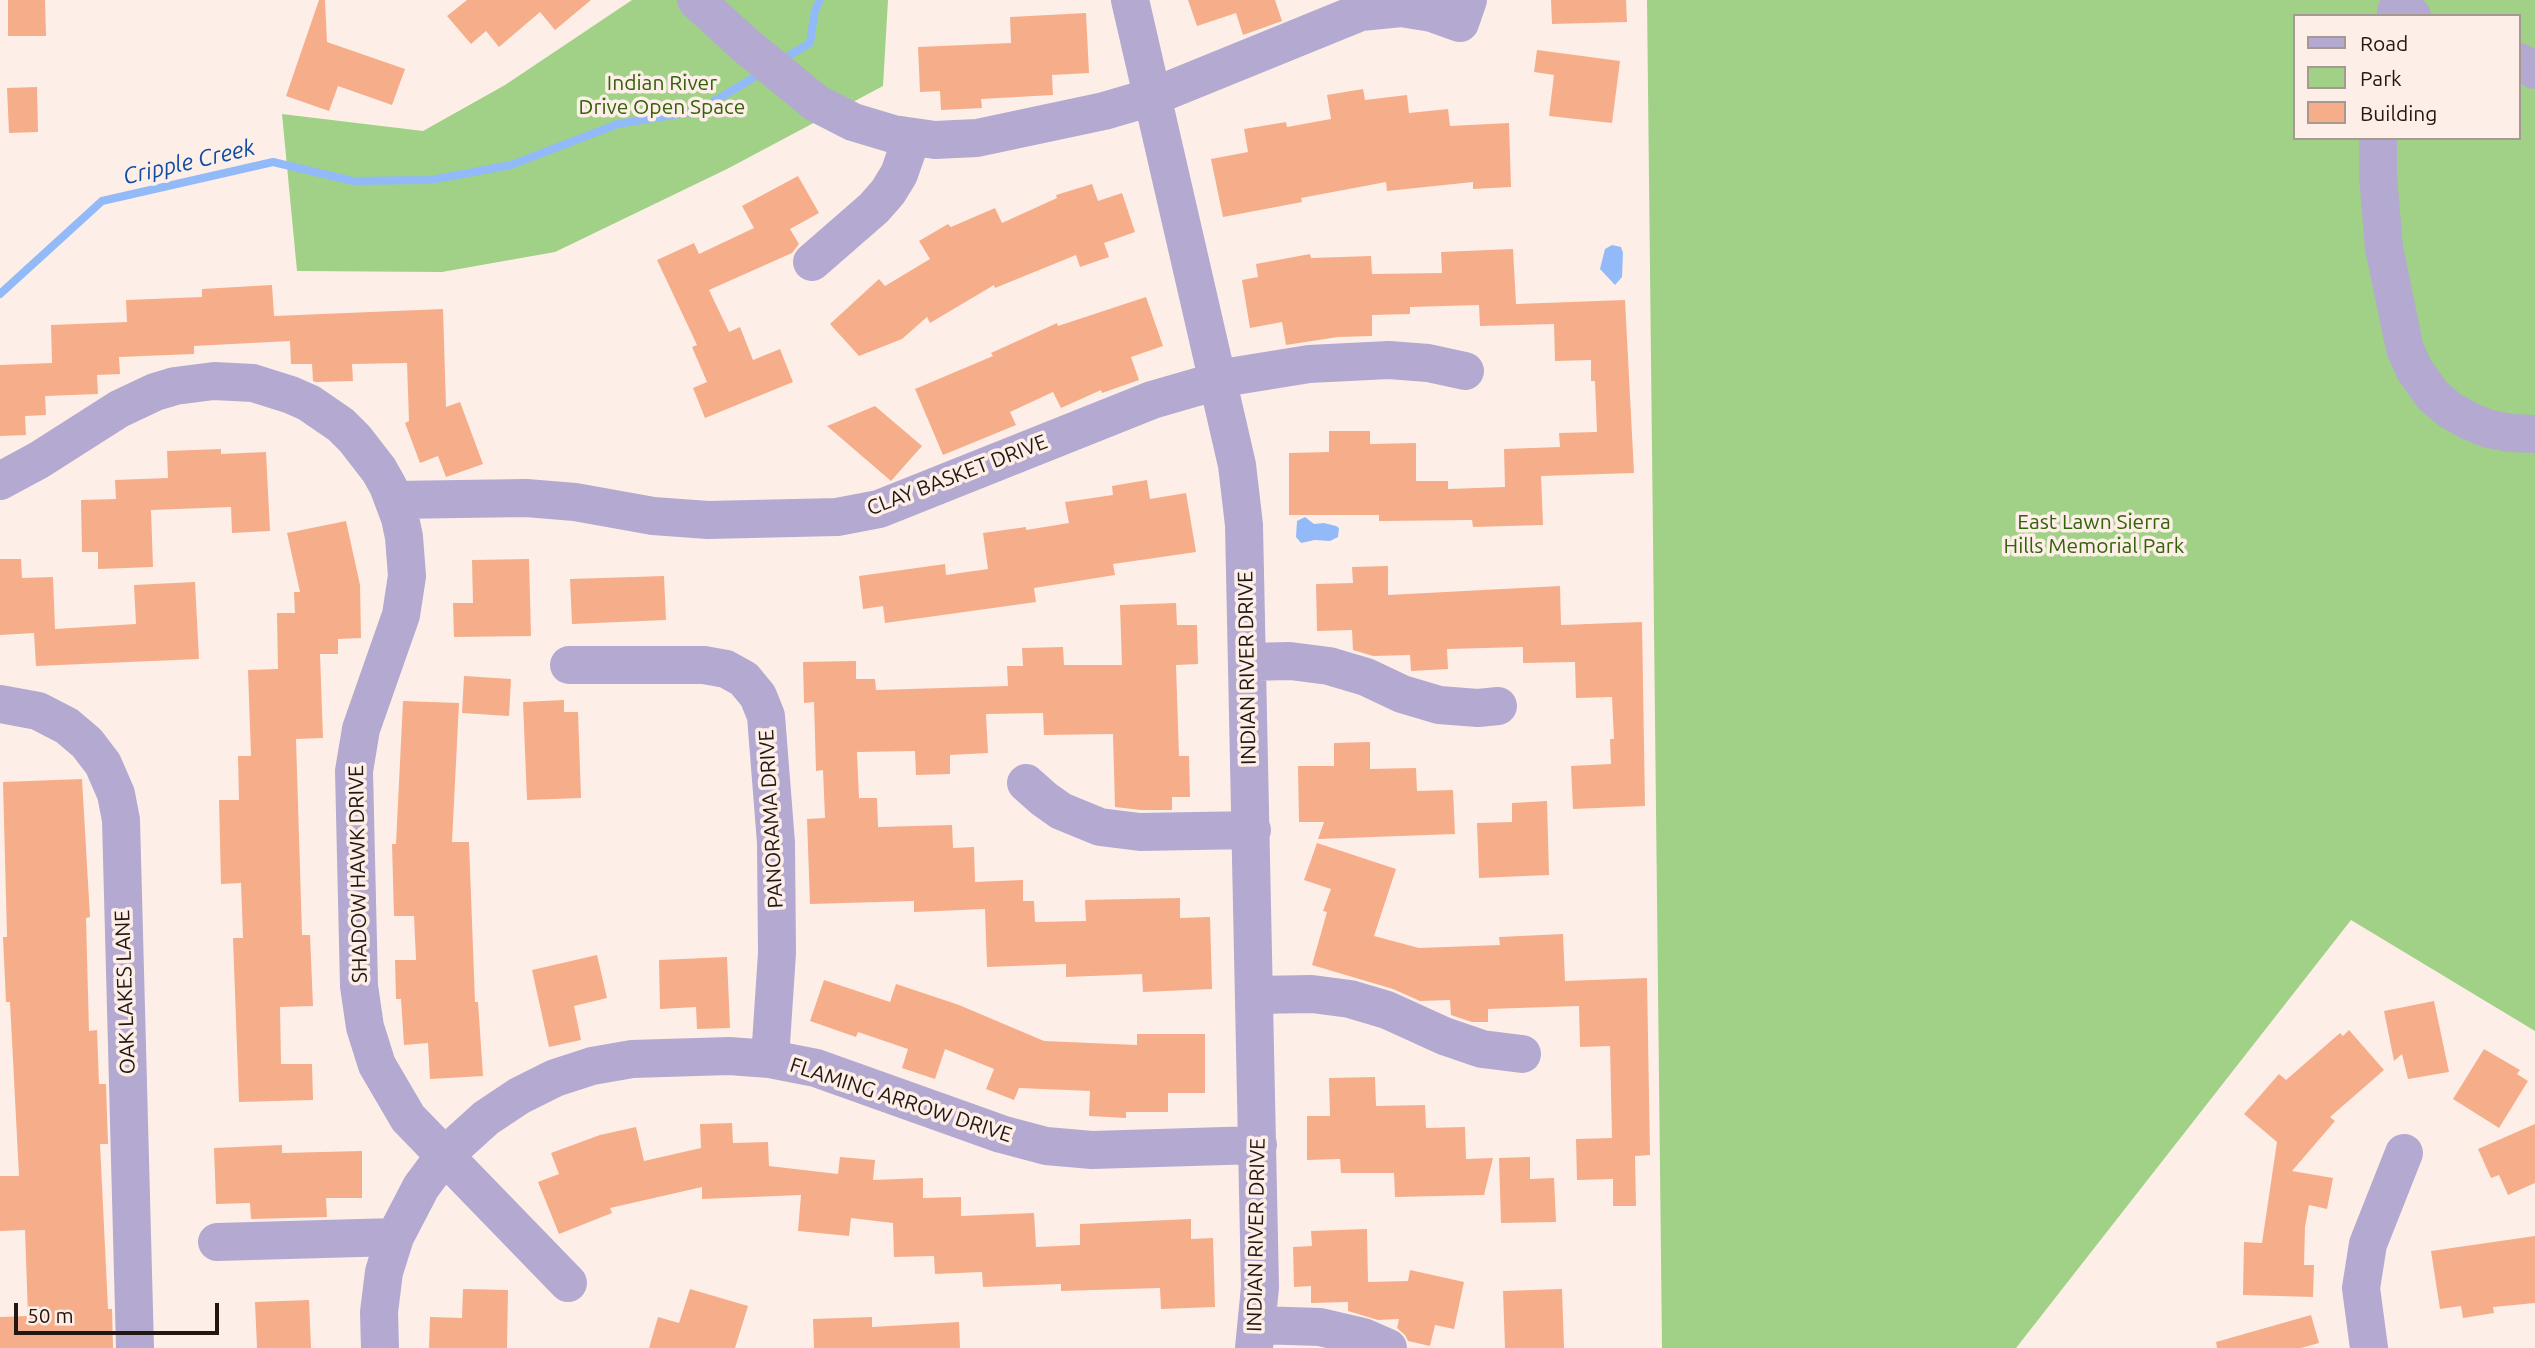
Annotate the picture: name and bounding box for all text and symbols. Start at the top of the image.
legend [2294,14,2521,140]
text: Road [2360,31,2408,55]
text: Park [2360,66,2402,90]
park label: Indian River Drive Open Space [579,70,745,120]
text: Building [2360,101,2437,125]
water label: Cripple Creek [120,133,258,191]
street label: CLAY BASKET DRIVE [863,429,1051,521]
park label: East Lawn Sierra Hills Memorial Park [2004,509,2184,559]
street label: INDIAN RIVER DRIVE [1233,571,1261,765]
street label: PANORAMA DRIVE [754,729,788,909]
street label: SHADOW HAWK DRIVE [343,765,373,983]
street label: OAK LAKES LANE [110,909,140,1075]
street label: FLAMING ARROW DRIVE [787,1052,1015,1148]
street label: INDIAN RIVER DRIVE [1242,1138,1270,1332]
scale bar [18,1288,222,1332]
text: 50 m [27,1303,74,1327]

